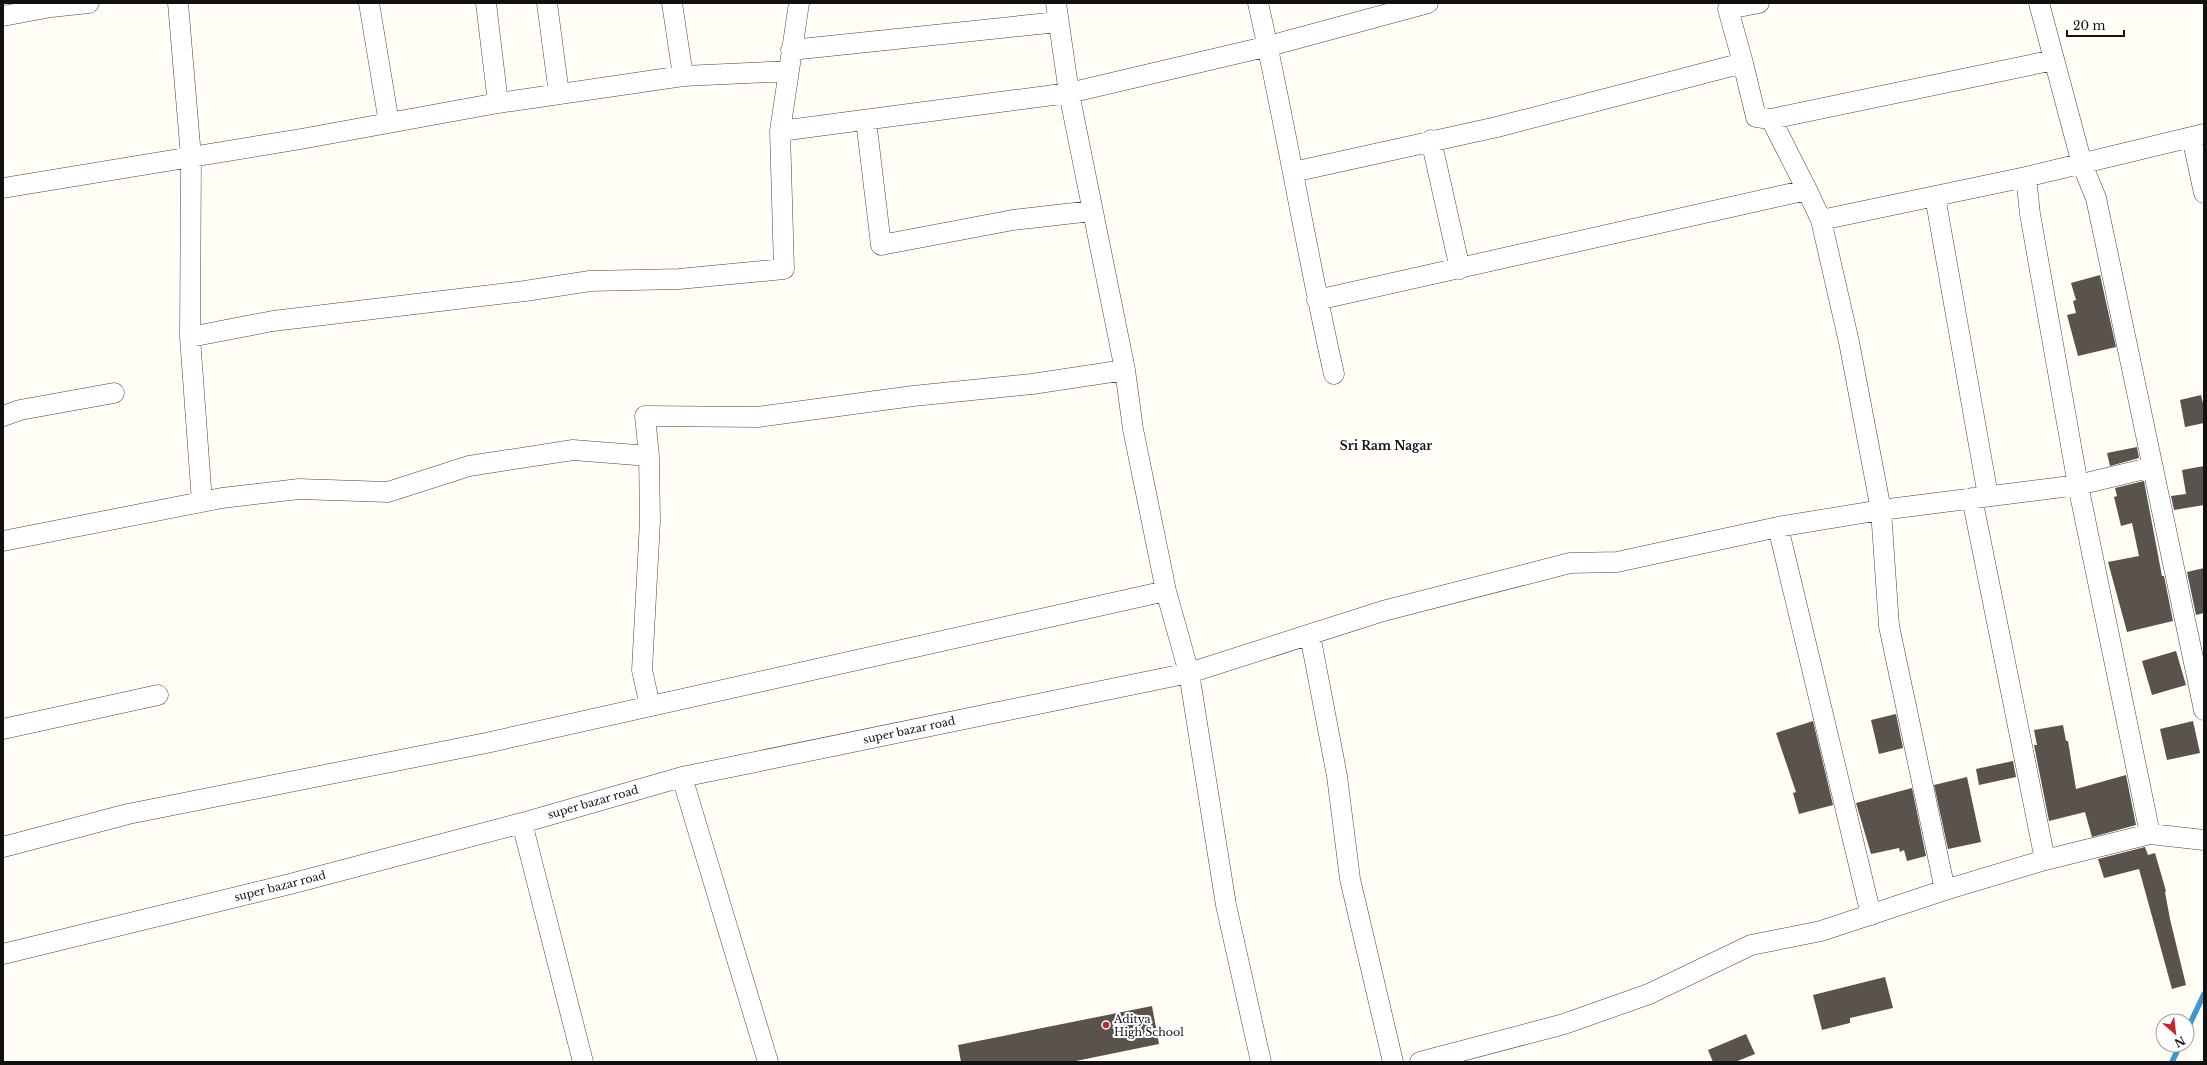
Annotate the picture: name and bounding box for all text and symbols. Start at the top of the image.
scale bar [2067,12,2124,38]
text: 20 m [2073,18,2105,33]
district label: Sri Ram Nagar [1340,438,1432,453]
street label: super bazar road [862,713,957,747]
street label: super bazar road [546,782,641,822]
street label: super bazar road [233,868,328,904]
place label: Aditya High School [1113,1012,1184,1039]
north arrow [2155,1013,2195,1053]
marker: Aditya High School [1101,1020,1111,1030]
text: N [2171,1033,2188,1051]

